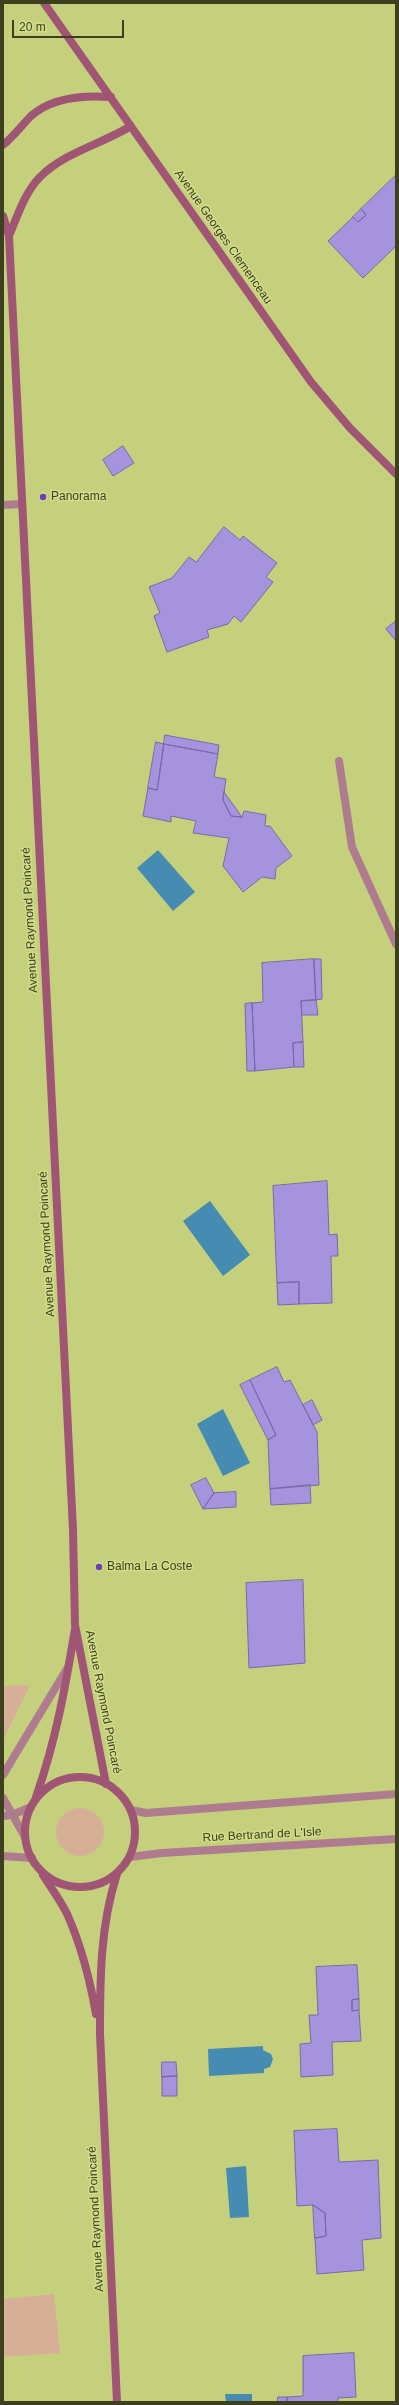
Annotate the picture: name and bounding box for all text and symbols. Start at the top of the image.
scale bar [14,12,126,38]
text: 20 m [19,20,46,34]
street label: Avenue Georges Clemenceau [171,167,275,307]
place label: Panorama [51,490,106,504]
marker: Panorama [38,492,48,502]
street label: Avenue Raymond Poincaré [19,847,41,993]
street label: Avenue Raymond Poincaré [36,1171,58,1317]
place label: Balma La Coste [107,1560,192,1574]
marker: Balma La Coste [94,1562,104,1572]
street label: Avenue Raymond Poincaré [82,1629,124,1775]
street label: Rue Bertrand de L'Isle [202,1825,322,1845]
street label: Avenue Raymond Poincaré [85,2146,107,2292]

